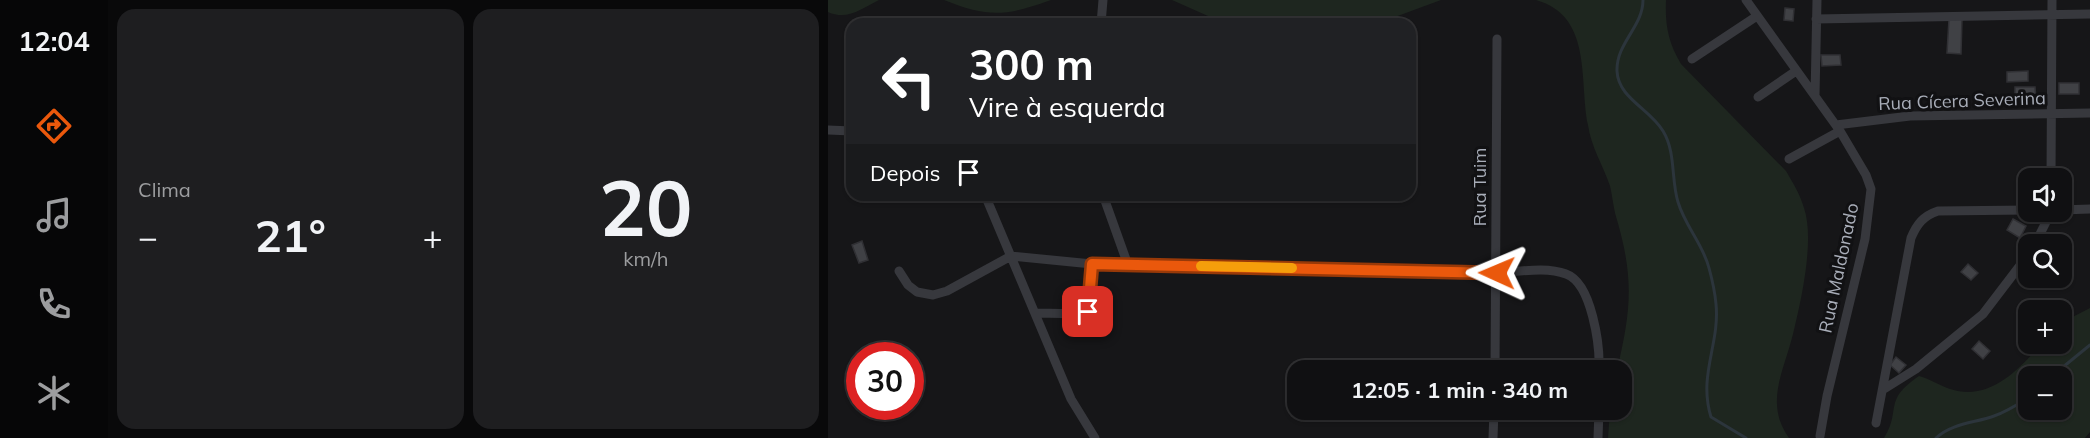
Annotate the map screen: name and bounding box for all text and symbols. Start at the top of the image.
text: 12:04 [18,24,90,58]
text: 300 m [969,38,1094,91]
icon: left [870,42,948,120]
street label: Rua Cícera Severina [1878,86,2046,115]
text: Vire à esquerda [969,90,1165,124]
icon: directions [33,105,75,147]
street label: Rua Tuim [1468,148,1491,226]
icon: arrive [952,156,985,189]
text: 20 [599,158,693,256]
text: Depois [870,159,940,187]
map controls [2018,168,2072,420]
button: sound [2018,168,2072,222]
text: Clima [138,177,191,202]
icon: music [33,194,75,236]
street label: Rua Maldonado [1814,201,1864,335]
text: 21° [255,207,326,263]
text: − [138,216,158,257]
text: + [423,216,443,257]
button: search [2018,234,2072,288]
position arrow [1465,241,1529,305]
text: km/h [623,246,668,271]
icon: phone [33,283,75,325]
pin [1062,286,1113,337]
icon: arrive [1071,295,1104,328]
button: + [2018,300,2072,354]
speed limit sign: 30 [846,342,924,420]
button: − [2018,366,2072,420]
icon: climate [33,372,75,414]
text: 12:05 · 1 min · 340 m [1351,376,1568,404]

